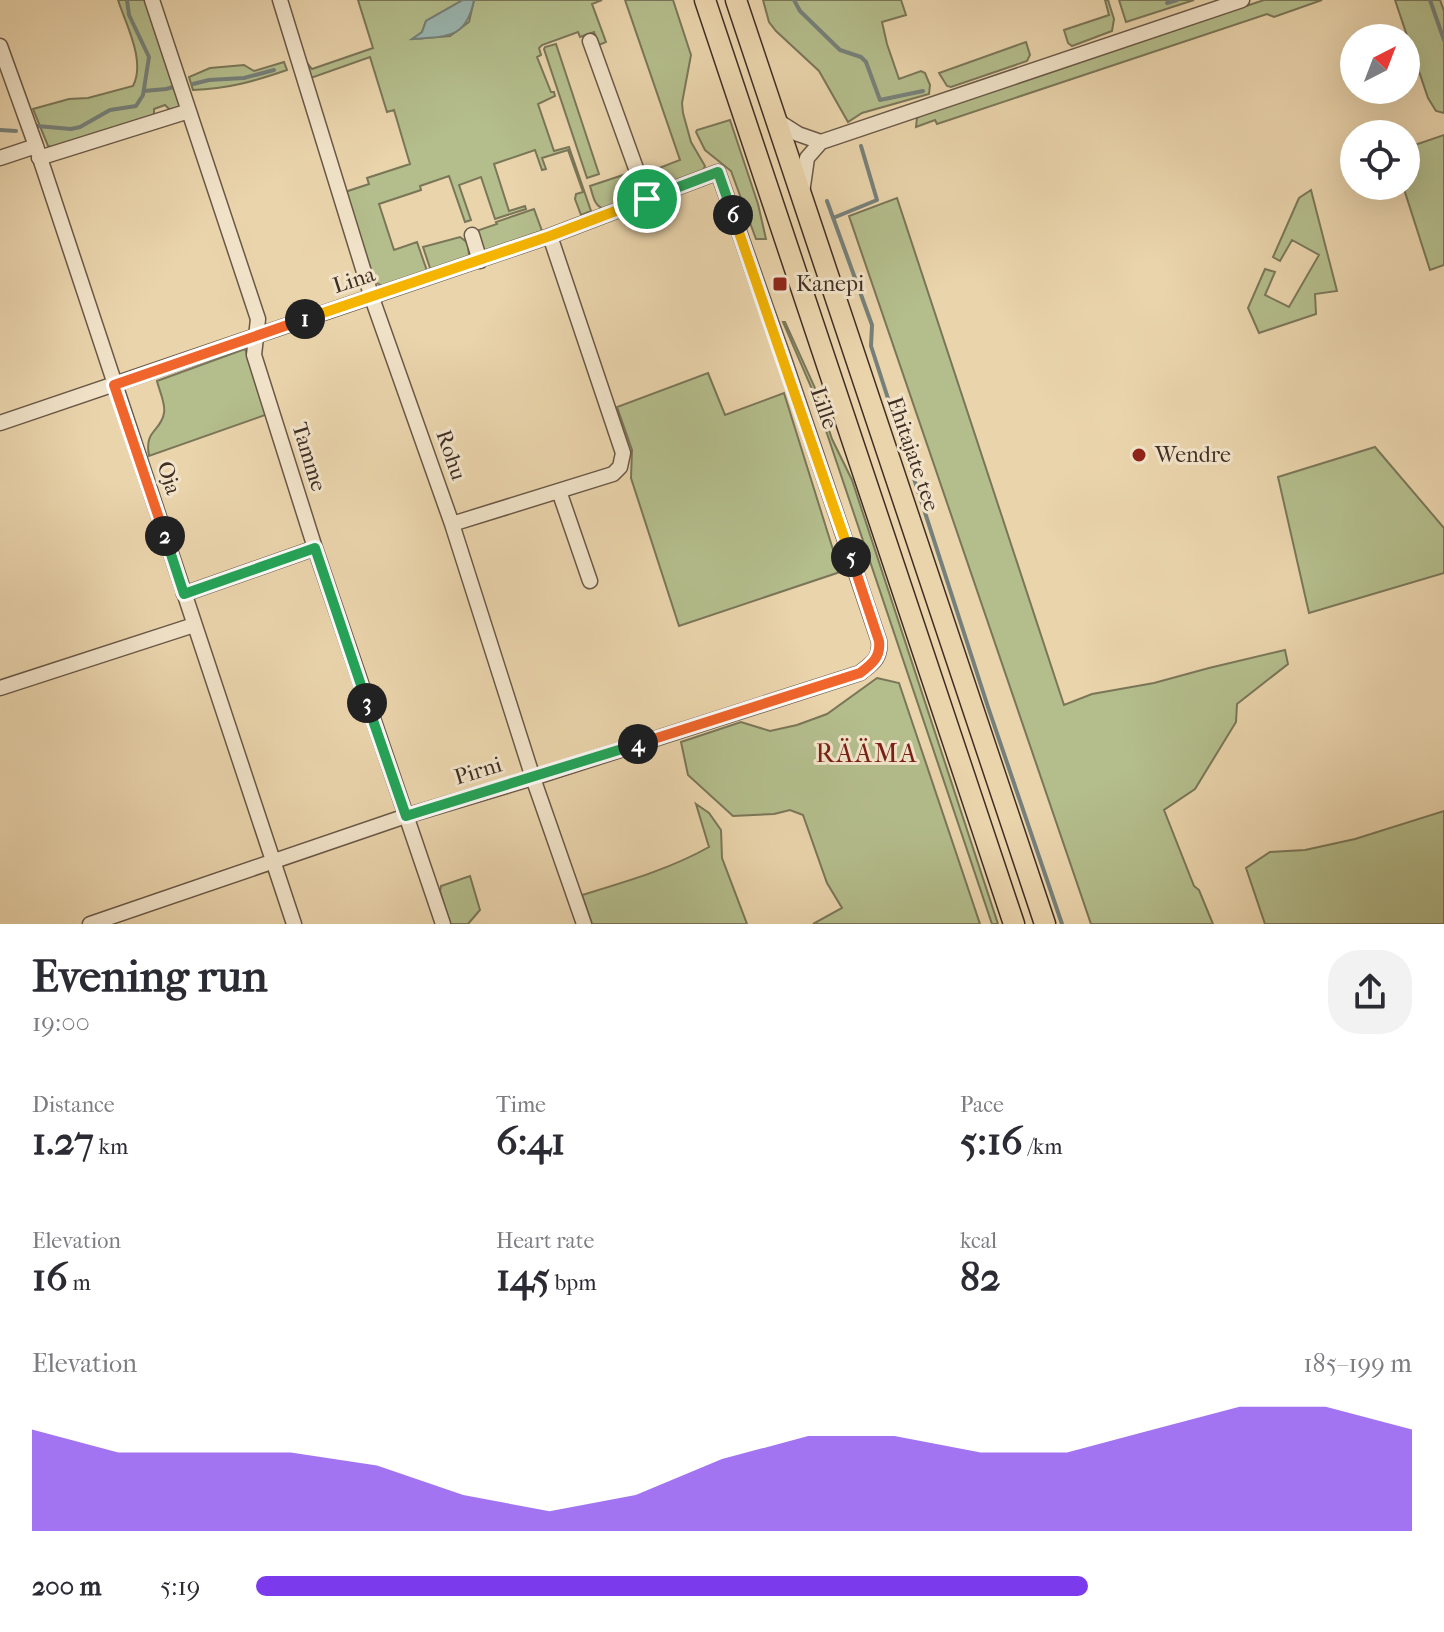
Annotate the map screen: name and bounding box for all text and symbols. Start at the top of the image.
north arrow [1340,24,1420,104]
map controls [1340,24,1420,200]
button: locate [1340,120,1420,200]
pin [613,165,681,233]
icon: arrive [625,177,669,221]
pin: 6 [713,195,753,235]
text: 6 [727,202,739,228]
street label: Lina [330,261,379,299]
place label: Kanepi [796,271,865,297]
marker: Kanepi [771,275,789,293]
pin: 1 [285,299,325,339]
text: 1 [301,306,309,332]
street label: Lille [805,384,843,432]
street label: Ehitajate tee [881,393,945,515]
street label: Tamme [286,419,332,495]
street label: Rohu [430,427,472,484]
place label: Wendre [1154,442,1231,468]
marker: Wendre [1130,446,1148,464]
street label: Oja [152,458,187,499]
pin: 2 [145,516,185,556]
text: 2 [159,523,171,549]
pin: 5 [831,537,871,577]
text: 5 [846,544,856,570]
pin: 3 [347,683,387,723]
text: 3 [362,690,372,716]
pin: 4 [618,724,658,764]
text: 4 [632,731,645,757]
district label: RÄÄMA [815,738,919,769]
street label: Pirni [451,751,505,791]
button: share [1328,950,1412,1034]
text: Evening run [32,951,267,1002]
text: 19:00 [32,1007,90,1038]
text: Distance [32,1092,115,1118]
text: Time [496,1092,546,1118]
text: Pace [960,1092,1004,1118]
text: 1.27 [32,1118,94,1164]
text: 6:41 [496,1118,565,1164]
text: 5:16 [960,1118,1023,1164]
text: km [94,1134,128,1160]
text: /km [1023,1134,1062,1160]
text: Elevation [32,1228,121,1254]
text: Heart rate [496,1228,595,1254]
text: kcal [960,1228,997,1254]
text: 16 [32,1254,68,1300]
text: 145 [496,1254,550,1300]
text: 82 [960,1254,1001,1300]
text: m [68,1270,91,1296]
text: bpm [550,1270,597,1296]
text: Elevation [32,1348,137,1379]
text: 185–199 m [1303,1348,1412,1379]
text: 200 m [32,1571,101,1602]
text: 5:19 [160,1571,200,1602]

